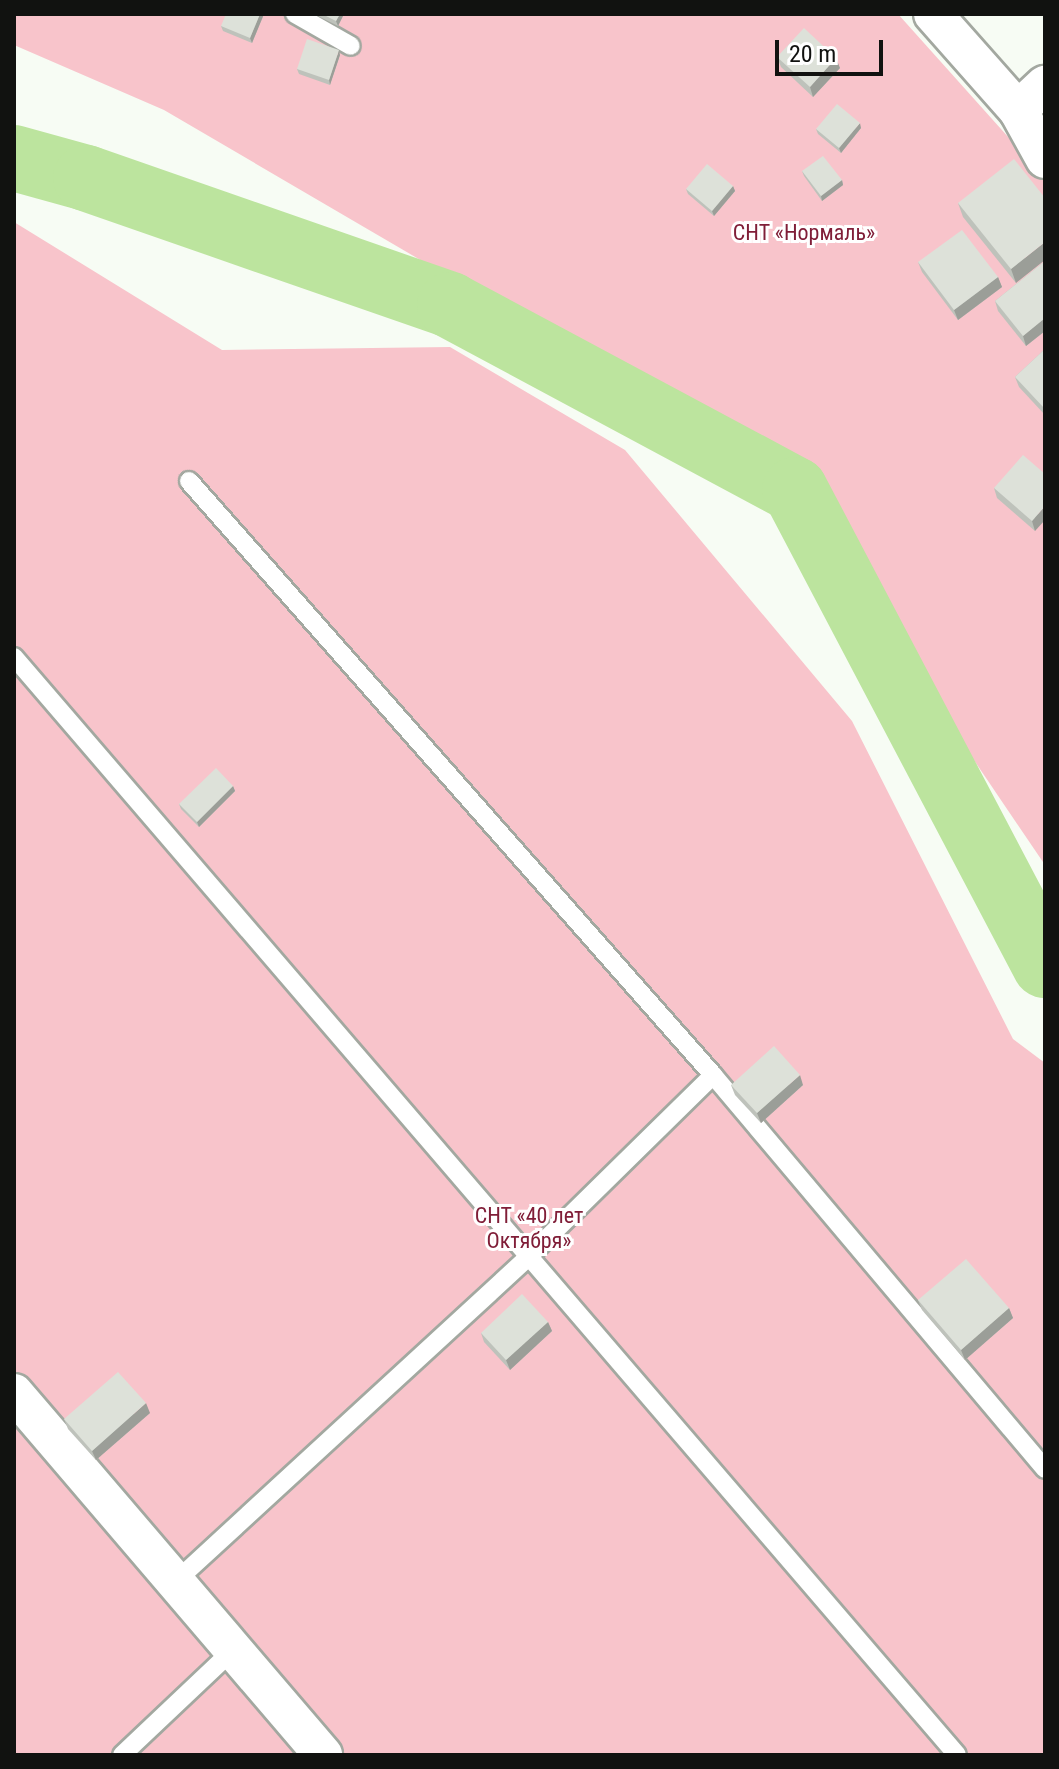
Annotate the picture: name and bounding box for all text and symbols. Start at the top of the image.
scale bar [779,24,887,74]
text: 20 m [789,40,836,68]
park label: СНТ «Нормаль» [733,220,875,246]
park label: СНТ «40 лет Октября» [474,1202,584,1254]

